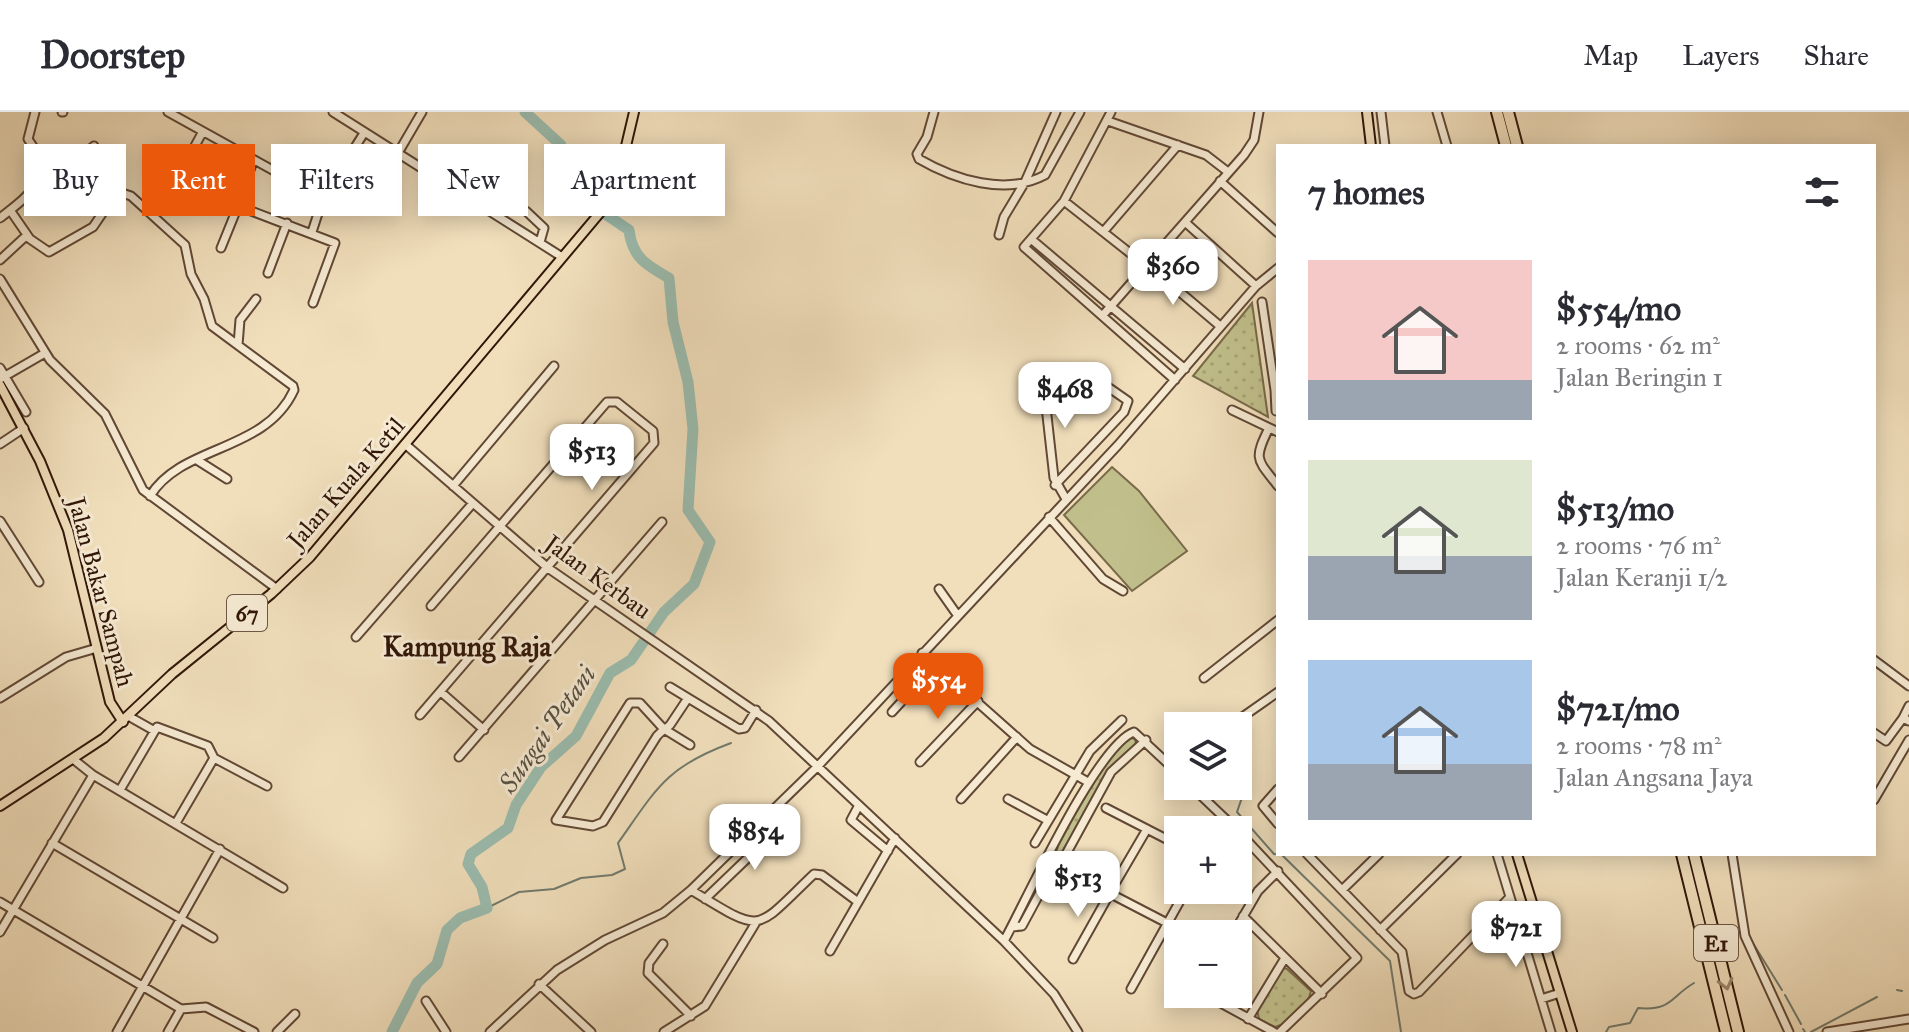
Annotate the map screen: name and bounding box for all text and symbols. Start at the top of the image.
text: Doorstep [40,32,185,78]
text: Map [1583,38,1638,73]
text: Layers [1682,38,1760,73]
text: Share [1804,38,1869,73]
chip: Buy [24,144,126,216]
chip: Rent [142,144,255,216]
chip: Filters [271,144,402,216]
chip: New [418,144,528,216]
chip: Apartment [544,144,725,216]
icon: filters [1800,170,1844,214]
text: 7 homes [1308,172,1425,213]
pin: $360 [1126,239,1220,307]
text: $360 [1146,249,1200,281]
text: $554/mo [1556,288,1681,329]
icon: home [1372,292,1468,388]
text: 2 rooms · 62 m² [1556,329,1720,361]
text: Jalan Beringin 1 [1556,361,1723,393]
pin: $468 [1018,362,1112,430]
text: $468 [1036,372,1094,404]
street label: Jalan Kuala Ketil [279,411,411,557]
pin: $513 [545,424,639,492]
text: $513 [568,434,616,466]
text: $513/mo [1556,488,1674,529]
street label: Jalan Bakar Sampah [60,491,141,690]
icon: home [1372,492,1468,588]
street label: Jalan Kerbau [536,527,657,626]
text: 2 rooms · 76 m² [1556,529,1721,561]
text: Jalan Keranji 1/2 [1556,561,1728,593]
road number: 67 [227,595,267,631]
district label: Kampung Raja [383,629,552,664]
pin: $554 [891,653,985,721]
water label: Sungai Petani [491,659,603,800]
text: $554 [911,663,965,695]
text: $721/mo [1556,688,1680,729]
icon: home [1372,692,1468,788]
map controls [1164,712,1252,1008]
button: layers [1164,712,1252,800]
text: 2 rooms · 78 m² [1556,729,1721,761]
text: Jalan Angsana Jaya [1556,761,1753,793]
pin: $854 [708,804,802,872]
text: $854 [727,814,783,846]
button: + [1164,816,1252,904]
pin: $513 [1031,851,1125,919]
text: $513 [1054,861,1102,893]
pin: $721 [1469,901,1563,969]
text: $721 [1490,911,1542,943]
button: − [1164,920,1252,1008]
road number: E1 [1694,925,1738,961]
one-way arrow [1717,977,1734,990]

